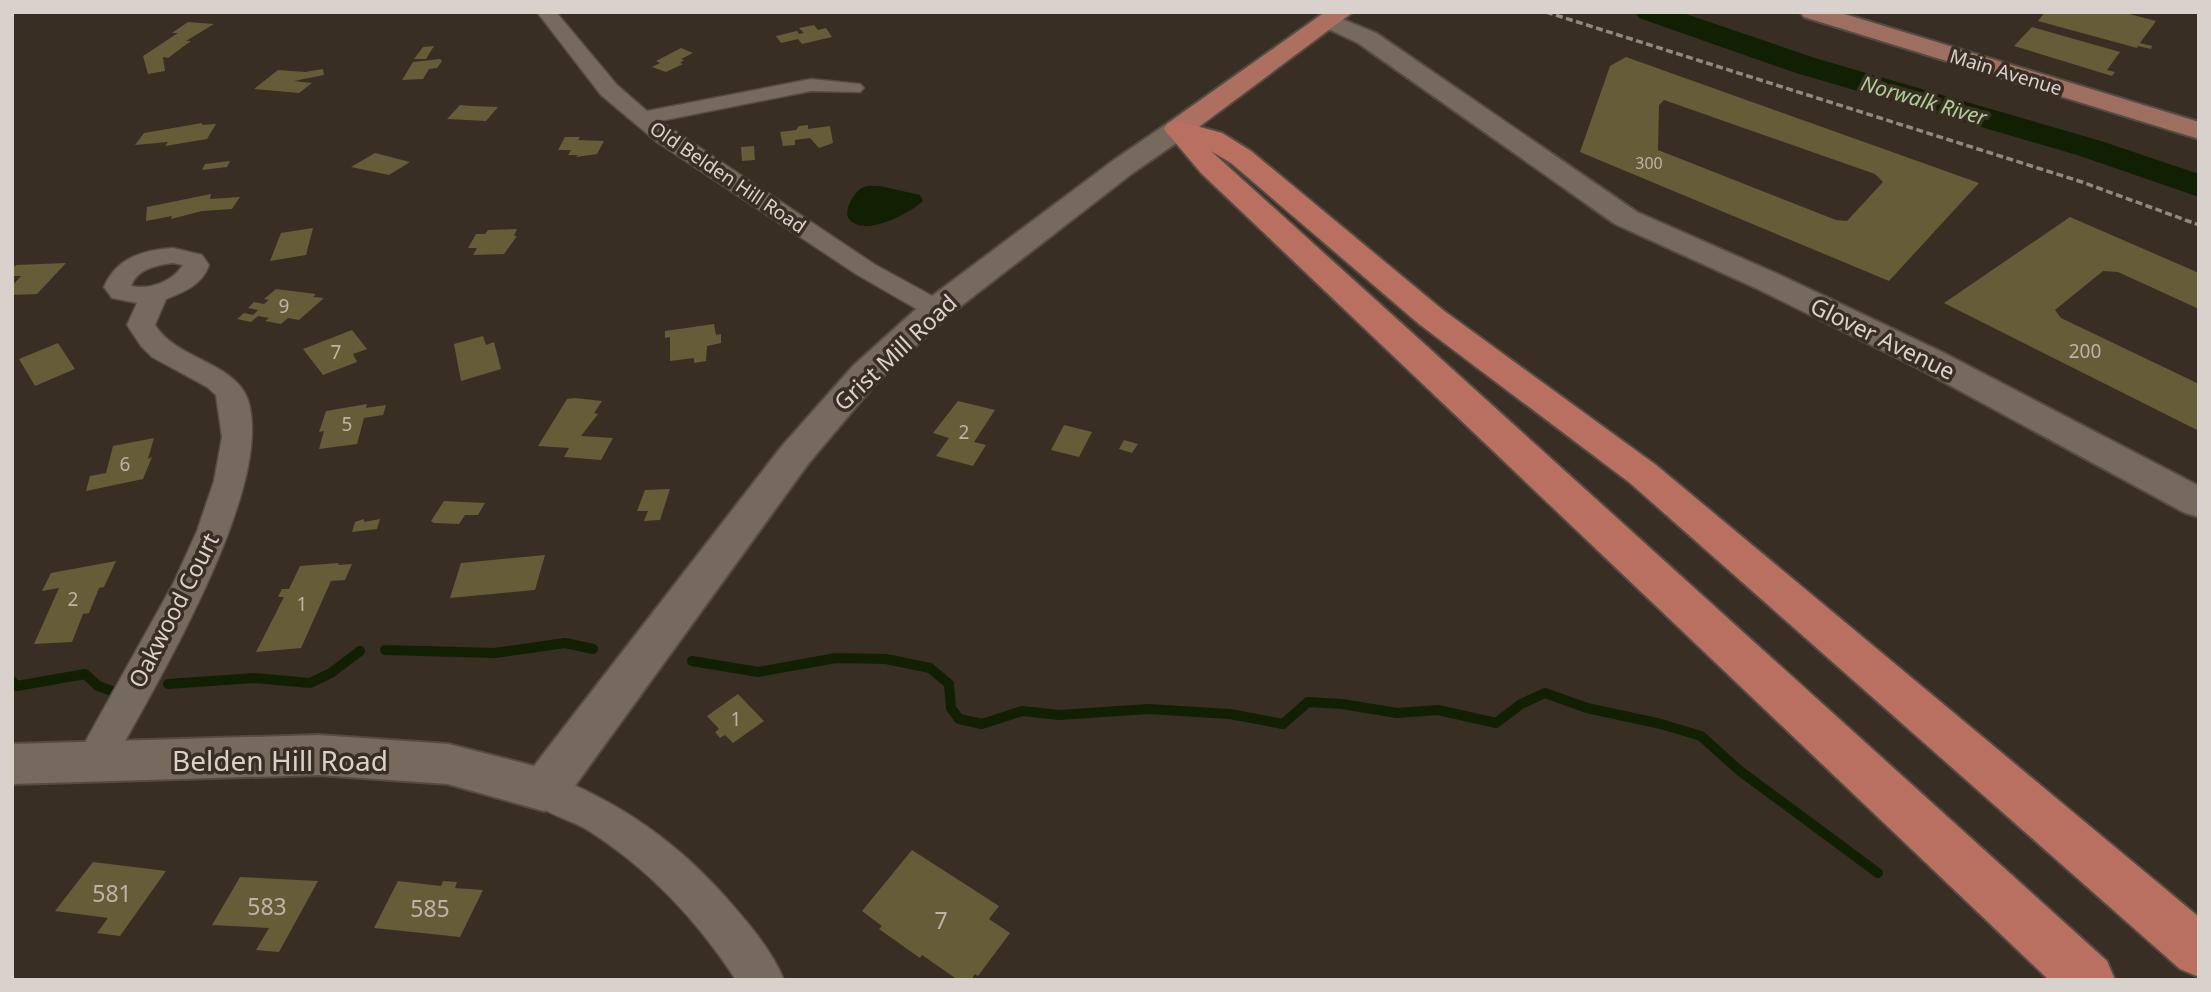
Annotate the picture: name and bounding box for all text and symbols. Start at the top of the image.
street label: Main Avenue [1947,43,2065,101]
water label: Norwalk River [1858,69,1992,132]
street label: Old Belden Hill Road [645,115,811,239]
house number: 300 [1635,152,1663,174]
street label: Grist Mill Road [827,287,963,417]
street label: Glover Avenue [1805,289,1961,387]
house number: 9 [279,293,289,319]
house number: 200 [2069,338,2101,364]
house number: 7 [331,339,341,365]
house number: 5 [342,411,352,437]
house number: 2 [959,419,969,445]
house number: 6 [120,451,130,477]
street label: Oakwood Court [120,527,226,693]
house number: 2 [68,586,78,612]
house number: 1 [297,591,307,617]
house number: 1 [731,706,741,732]
street label: Belden Hill Road [172,741,388,779]
house number: 581 [92,877,132,909]
house number: 583 [247,890,287,922]
house number: 585 [410,892,450,924]
house number: 7 [934,904,948,936]

